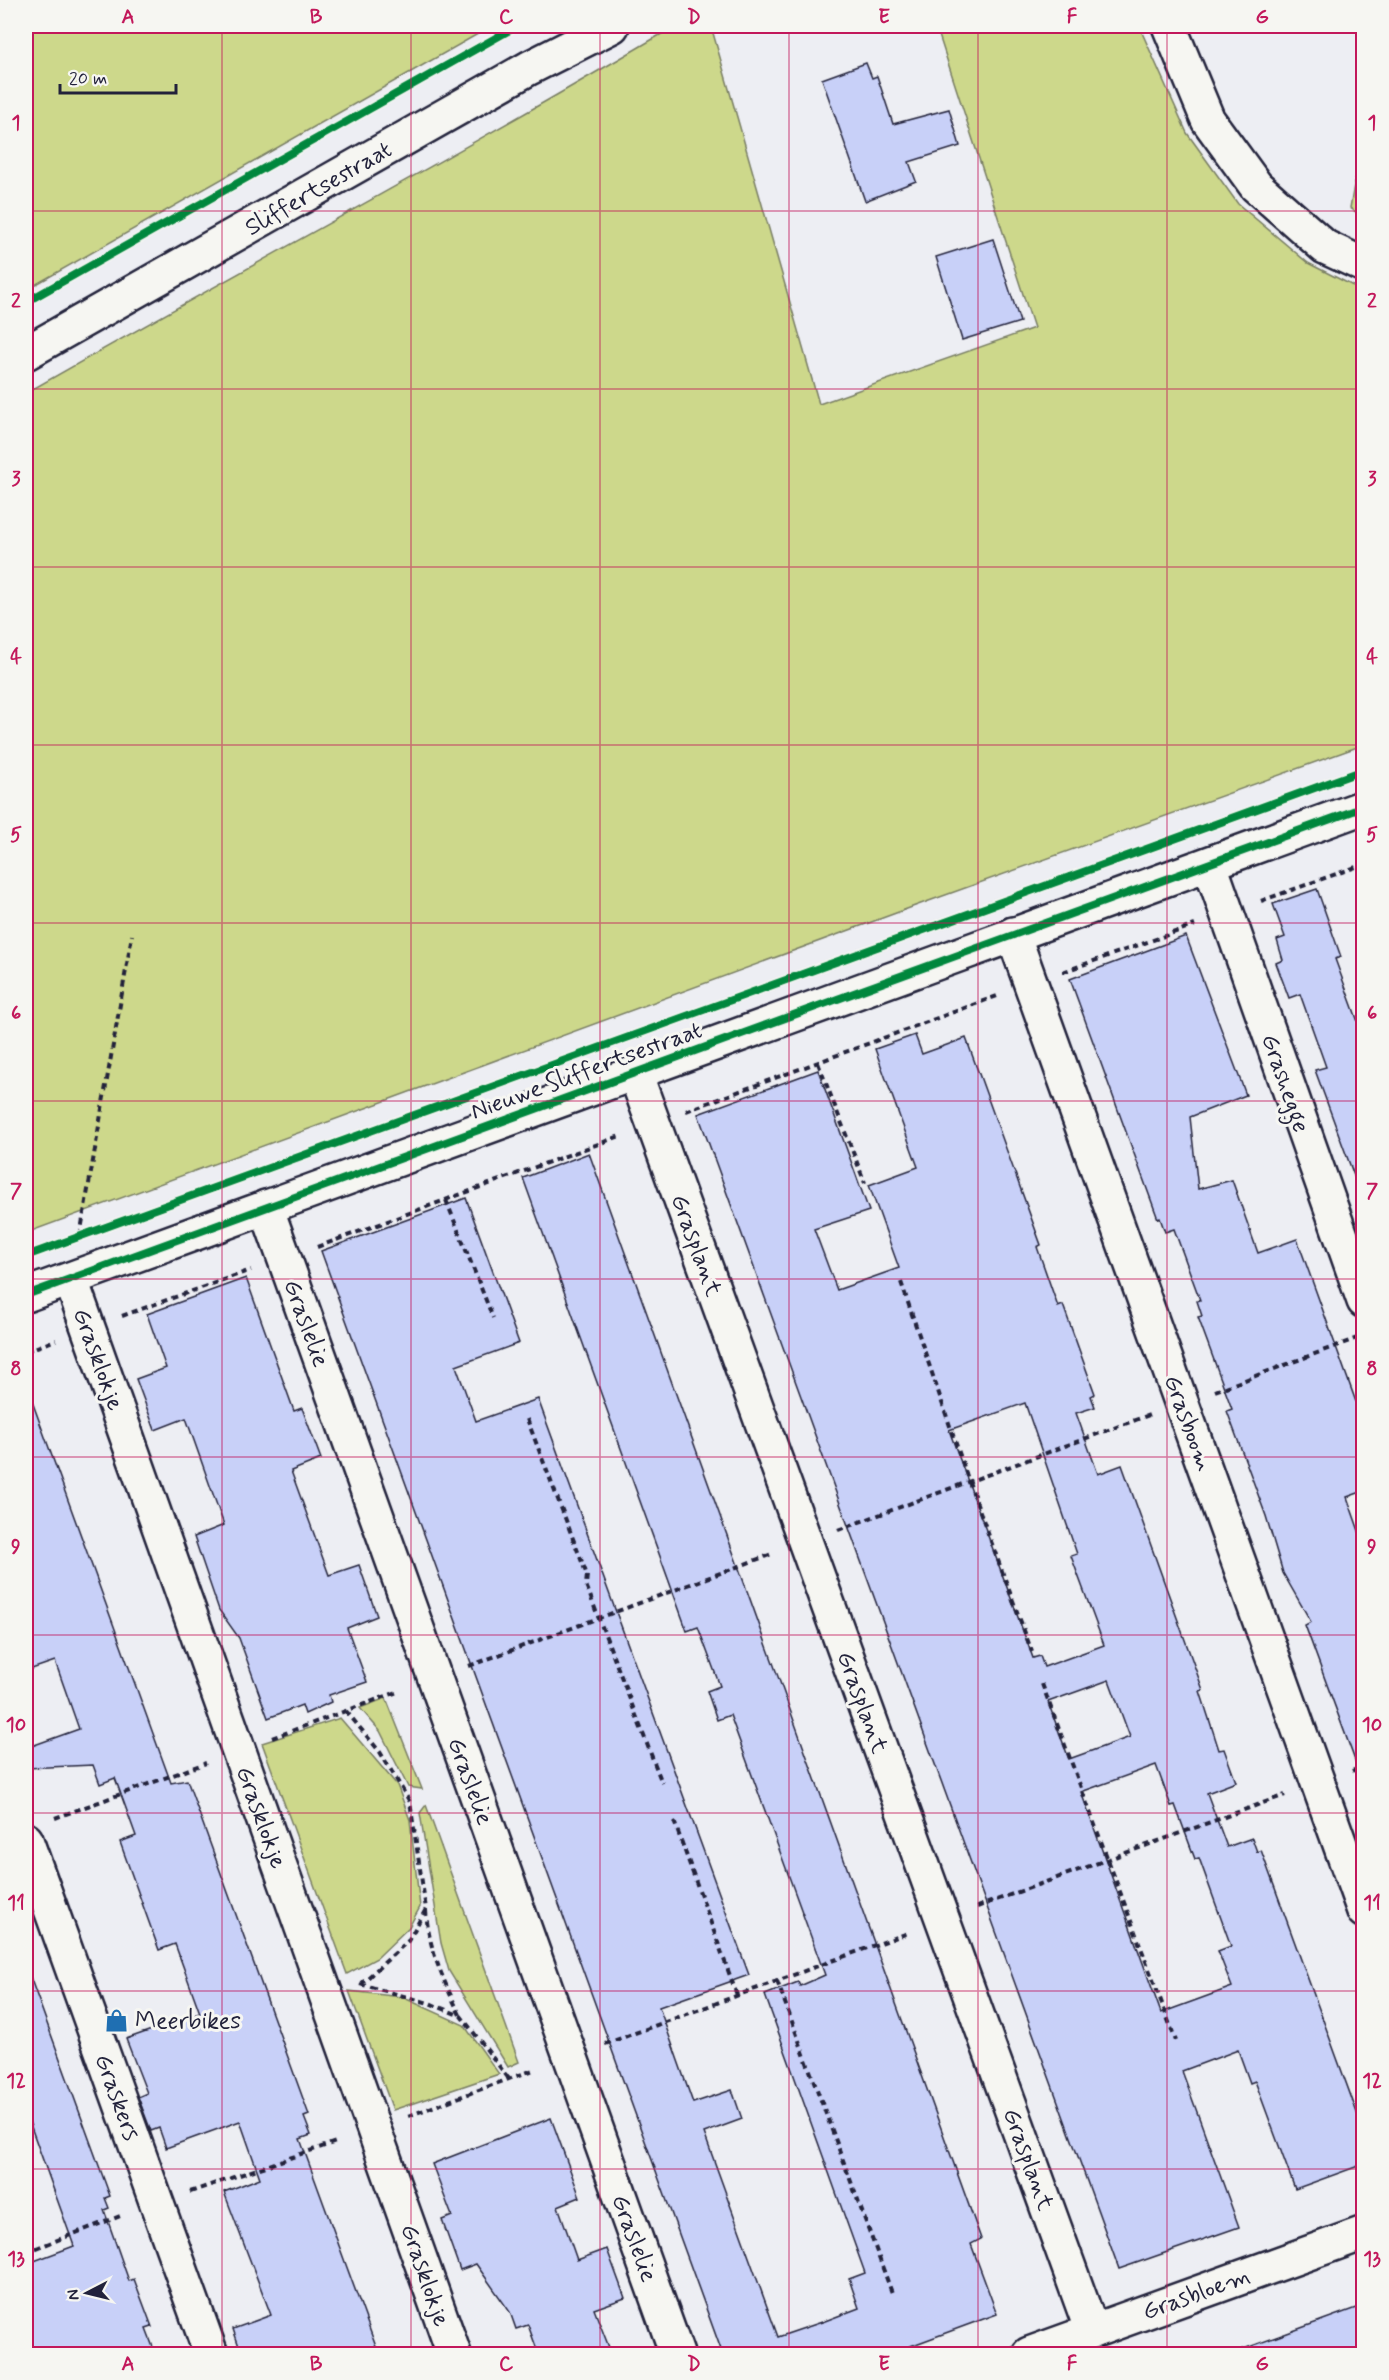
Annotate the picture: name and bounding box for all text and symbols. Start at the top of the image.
text: A [121,4,135,31]
text: B [310,4,323,31]
text: C [499,4,514,31]
text: D [687,4,701,31]
text: E [878,4,890,31]
text: F [1067,4,1078,31]
text: G [1255,4,1269,31]
scale bar [60,57,176,95]
text: 20 m [69,67,107,91]
text: 1 [12,110,20,137]
text: 1 [1368,110,1376,137]
street label: Sliffertsestraat [240,135,398,244]
text: 2 [11,288,21,315]
text: 2 [1367,288,1377,315]
text: 3 [11,466,21,493]
text: 3 [1367,466,1377,493]
text: 4 [10,644,22,671]
text: 4 [1366,644,1378,671]
text: 5 [10,822,22,849]
text: 5 [1366,822,1378,849]
text: 6 [11,1000,21,1027]
text: 6 [1367,1000,1377,1027]
street label: Nieuwe Sliffertsestraat [467,1015,706,1128]
street label: Grashegge [1250,1030,1316,1138]
text: 7 [10,1178,22,1205]
text: 7 [1366,1178,1378,1205]
street label: Grasplant [663,1190,728,1301]
street label: Graslelie [275,1276,336,1372]
street label: Grasklokje [65,1304,130,1415]
text: 8 [10,1356,22,1383]
text: 8 [1366,1356,1378,1383]
street label: Grasboom [1156,1371,1219,1476]
text: 9 [11,1534,21,1561]
text: 9 [1367,1534,1377,1561]
street label: Grasplant [829,1647,894,1758]
text: 10 [6,1712,26,1739]
text: 10 [1362,1712,1382,1739]
street label: Graslelie [439,1734,500,1830]
street label: Grasklokje [228,1762,293,1873]
text: 11 [7,1890,25,1917]
text: 11 [1363,1890,1381,1917]
place label: Meerbikes [135,2006,241,2037]
shop icon: Meerbikes [104,2007,130,2033]
street label: Graskers [87,2050,147,2145]
text: 12 [6,2068,26,2095]
text: 12 [1362,2068,1382,2095]
street label: Grasplant [995,2104,1060,2215]
street label: Graslelie [603,2191,664,2287]
street label: Grasklokje [393,2220,457,2331]
text: 13 [7,2246,25,2273]
text: 13 [1363,2246,1381,2273]
street label: Grasbloem [1138,2261,1255,2328]
north arrow [57,2263,117,2323]
text: N [63,2288,85,2301]
text: A [121,2351,135,2378]
text: B [310,2351,323,2378]
text: C [499,2351,514,2378]
text: D [687,2351,701,2378]
text: E [878,2351,890,2378]
text: F [1067,2351,1078,2378]
text: G [1255,2351,1269,2378]

